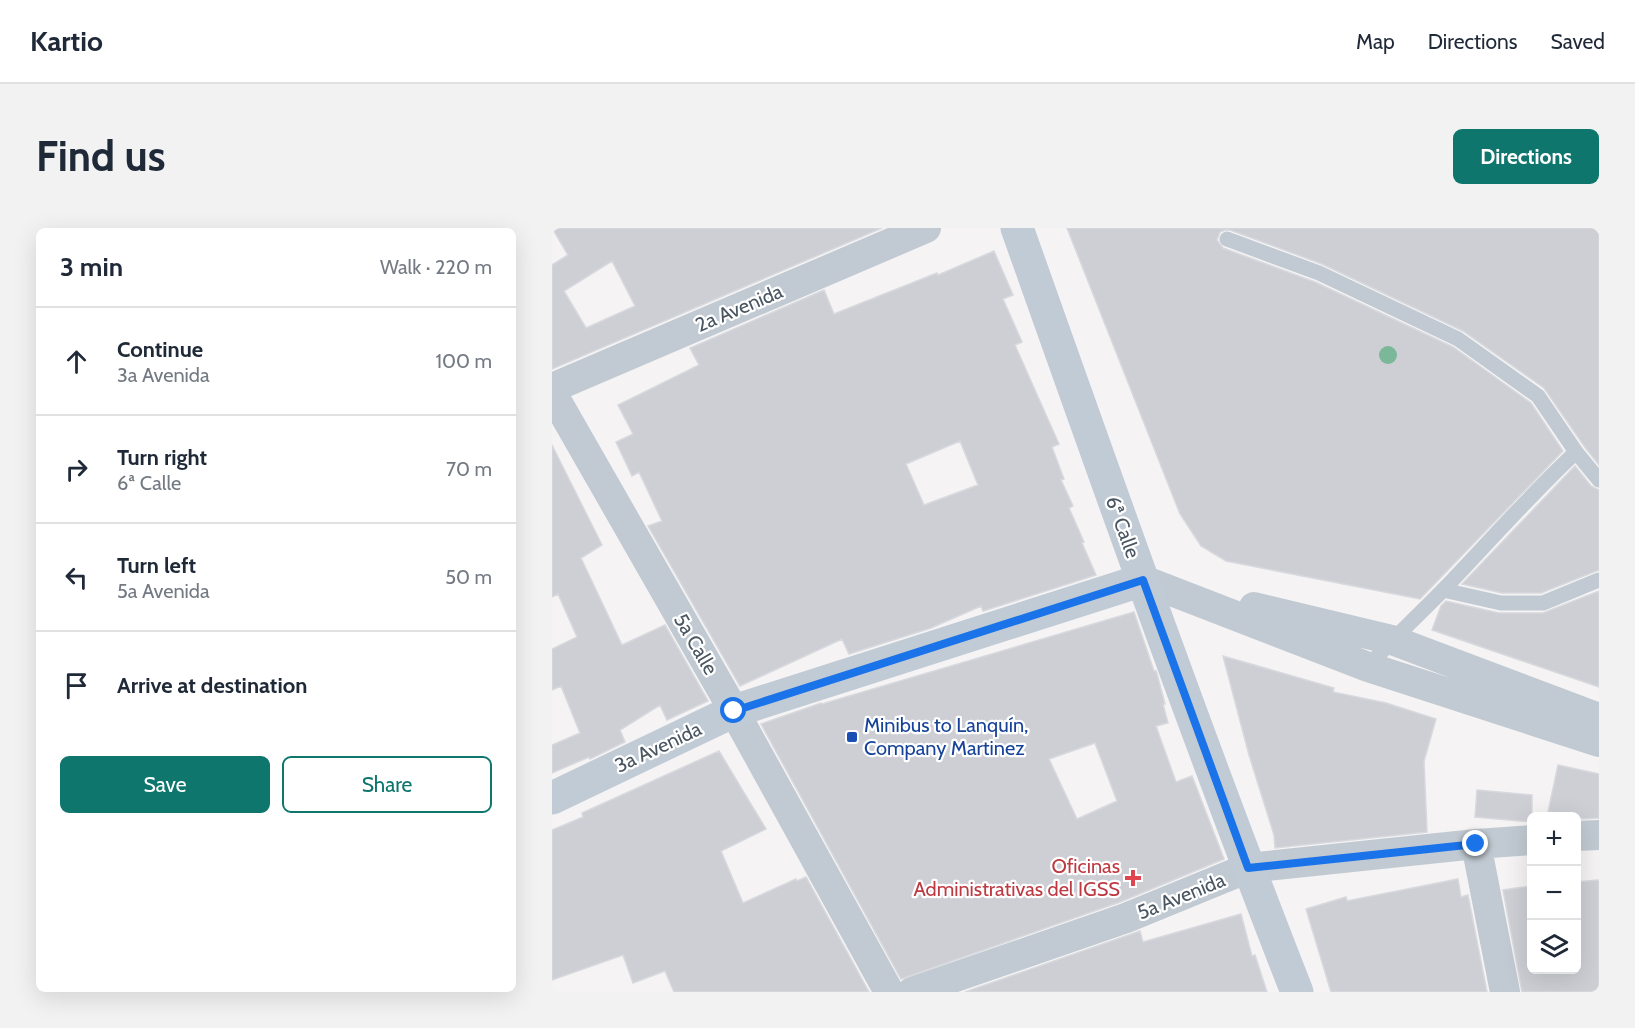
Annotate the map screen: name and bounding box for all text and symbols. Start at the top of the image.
text: Kartio [30,24,103,58]
text: Map [1356,29,1395,54]
text: Directions [1428,29,1517,54]
text: Saved [1550,29,1605,54]
button: Directions [1453,129,1599,184]
text: Find us [36,130,165,182]
text: 3 min [60,251,123,283]
text: Walk · 220 m [380,255,492,279]
street label: 2a Avenida [692,279,786,337]
text: Continue [117,336,203,363]
icon: ahead [60,345,93,378]
text: 100 m [436,349,492,373]
text: 3a Avenida [117,363,210,387]
text: Turn right [117,444,207,471]
icon: right [60,453,93,486]
text: 70 m [446,457,492,481]
text: 6ª Calle [117,471,181,495]
street label: 6ª Calle [1101,493,1145,561]
text: Turn left [117,552,196,579]
icon: left [60,561,93,594]
text: 50 m [445,565,492,589]
text: 5a Avenida [117,579,210,603]
street label: 5a Calle [669,609,723,679]
icon: arrive [60,669,93,702]
text: Arrive at destination [117,672,307,699]
route start [720,697,746,723]
place label: Minibus to Lanquín, Company Martinez [864,713,1028,760]
street label: 3a Avenida [611,716,705,777]
marker: Minibus to Lanquín, Company Martinez [845,730,859,744]
button: Save [60,756,270,813]
button: Share [282,756,492,813]
map controls [1527,812,1581,974]
button: + [1527,812,1581,866]
route end [1462,830,1488,856]
place label: Oficinas Administrativas del IGSS [913,854,1120,901]
button: − [1527,866,1581,920]
street label: 5a Avenida [1134,867,1229,924]
marker: Oficinas Administrativas del IGSS [1124,869,1142,887]
button: layers [1527,920,1581,974]

